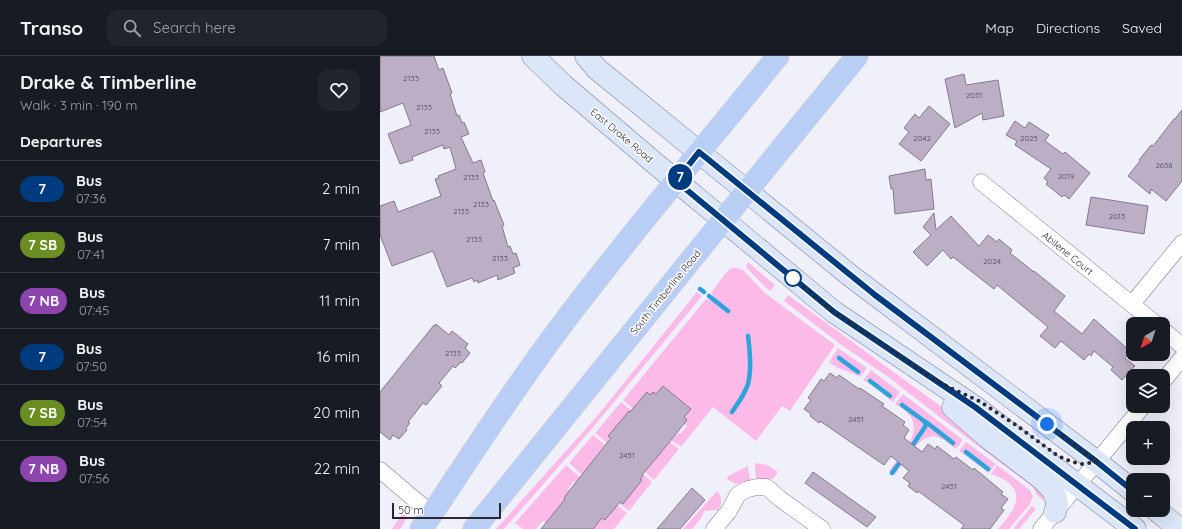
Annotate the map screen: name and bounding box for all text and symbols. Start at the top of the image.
search box [107,10,387,46]
text: Transo [20,16,83,40]
icon: search [121,17,143,39]
text: Search here [153,18,236,37]
text: Map [985,19,1014,37]
text: Directions [1036,19,1100,37]
text: Saved [1122,19,1162,37]
button: heart [318,69,360,111]
text: Drake & Timberline [20,70,197,94]
house number: 2133 [403,73,419,83]
house number: 2031 [966,90,982,100]
text: Walk · 3 min · 190 m [20,97,137,113]
house number: 2133 [416,102,432,112]
street label: East Drake Road [588,105,656,165]
house number: 2133 [424,126,440,136]
text: Departures [20,132,102,151]
house number: 2042 [913,133,931,143]
house number: 2025 [1020,133,1038,143]
house number: 2638 [1155,160,1173,170]
line badge: 7 [667,164,693,190]
text: 7 [676,168,684,186]
text: Bus [76,171,102,190]
house number: 2019 [1058,171,1075,181]
house number: 2133 [463,172,479,182]
text: 2 min [322,179,360,198]
text: 7 [38,180,46,198]
text: 07:36 [76,190,106,206]
house number: 2133 [473,199,489,209]
house number: 2133 [453,206,469,216]
house number: 2013 [1109,211,1125,221]
text: Bus [77,227,103,246]
street label: Abilene Court [1039,229,1096,278]
house number: 2133 [466,234,482,244]
text: 7 min [323,235,360,254]
text: 7 SB [28,236,57,254]
text: 07:41 [77,246,105,262]
street label: South Timberline Road [627,247,704,337]
house number: 2133 [492,253,508,263]
house number: 2024 [983,256,1001,266]
unlabelled marker [784,269,802,287]
text: Bus [79,283,105,302]
text: 11 min [319,291,360,310]
text: 7 NB [28,292,59,310]
text: 07:45 [79,302,109,318]
north arrow [1126,317,1170,361]
map controls [1126,317,1170,517]
text: Bus [76,339,102,358]
text: 16 min [317,347,360,366]
text: 7 [38,348,46,366]
house number: 2133 [445,348,461,358]
text: 07:50 [76,358,107,374]
button: layers [1126,369,1170,413]
text: Bus [77,395,103,414]
text: 20 min [313,403,360,422]
text: 7 SB [28,404,57,422]
text: 07:54 [77,414,107,430]
house number: 2451 [848,414,864,424]
your location [1037,414,1057,434]
button: + [1126,421,1170,465]
house number: 2451 [619,450,635,460]
text: Bus [79,451,105,470]
text: 22 min [314,459,360,478]
text: 7 NB [28,460,59,478]
text: 07:56 [79,470,109,486]
button: − [1126,473,1170,517]
house number: 2451 [941,481,957,491]
scale bar [392,501,501,520]
text: 50 m [398,503,424,517]

